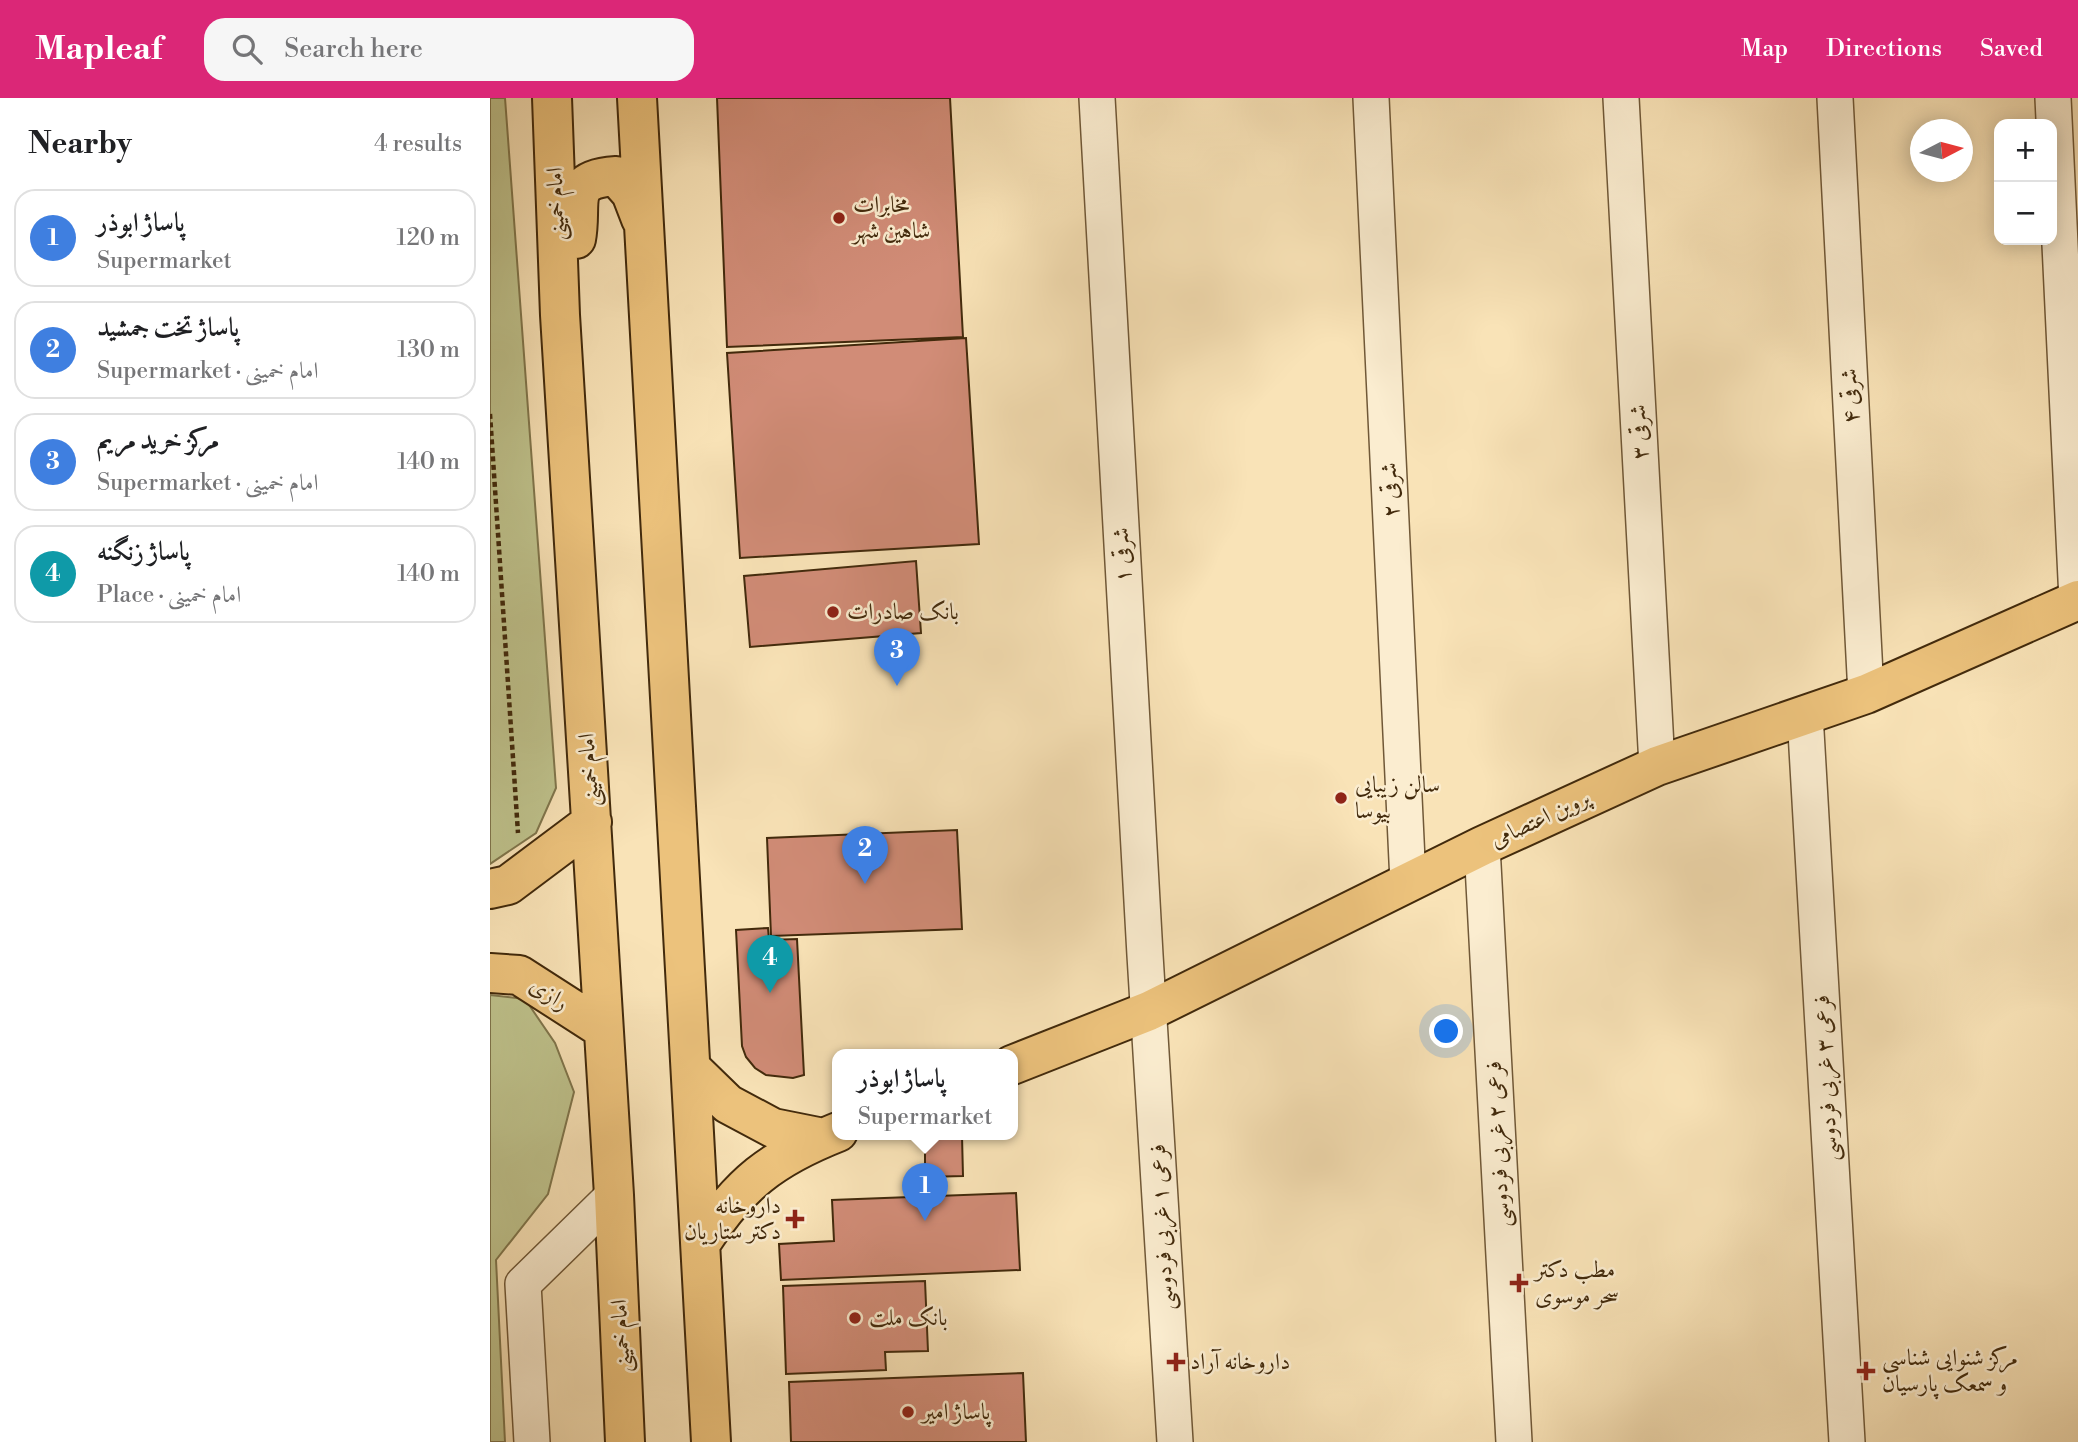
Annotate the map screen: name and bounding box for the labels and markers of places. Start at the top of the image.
place label: مخابرات شاهین شهر [851,191,930,245]
marker: مخابرات شاهین شهر [831,210,847,226]
place label: بانک صادرات [847,598,959,626]
marker: بانک صادرات [825,604,841,620]
pin: 3 [874,628,920,686]
place label: سالن زیبایی بیوسا [1355,771,1440,825]
marker: سالن زیبایی بیوسا [1333,790,1349,806]
pin: 2 [842,826,888,884]
pin: 4 [747,935,793,993]
pin: 1 [902,1163,948,1221]
place label: داروخانه دکتر ستاریان [684,1192,781,1246]
marker: داروخانه دکتر ستاریان [787,1211,803,1227]
place label: مطب دکتر سحر موسوی [1533,1256,1619,1310]
marker: مطب دکتر سحر موسوی [1509,1273,1529,1293]
place label: بانک ملت [869,1304,948,1332]
marker: بانک ملت [847,1310,863,1326]
place label: مرکز شنوایی شناسی و سمعک پارسیان [1882,1344,2018,1400]
place label: داروخانه آراد [1190,1348,1290,1376]
marker: داروخانه آراد [1168,1354,1184,1370]
marker: مرکز شنوایی شناسی و سمعک پارسیان [1856,1361,1876,1381]
place label: پاساژ امیر [920,1398,992,1428]
marker: پاساژ امیر [900,1404,916,1420]

